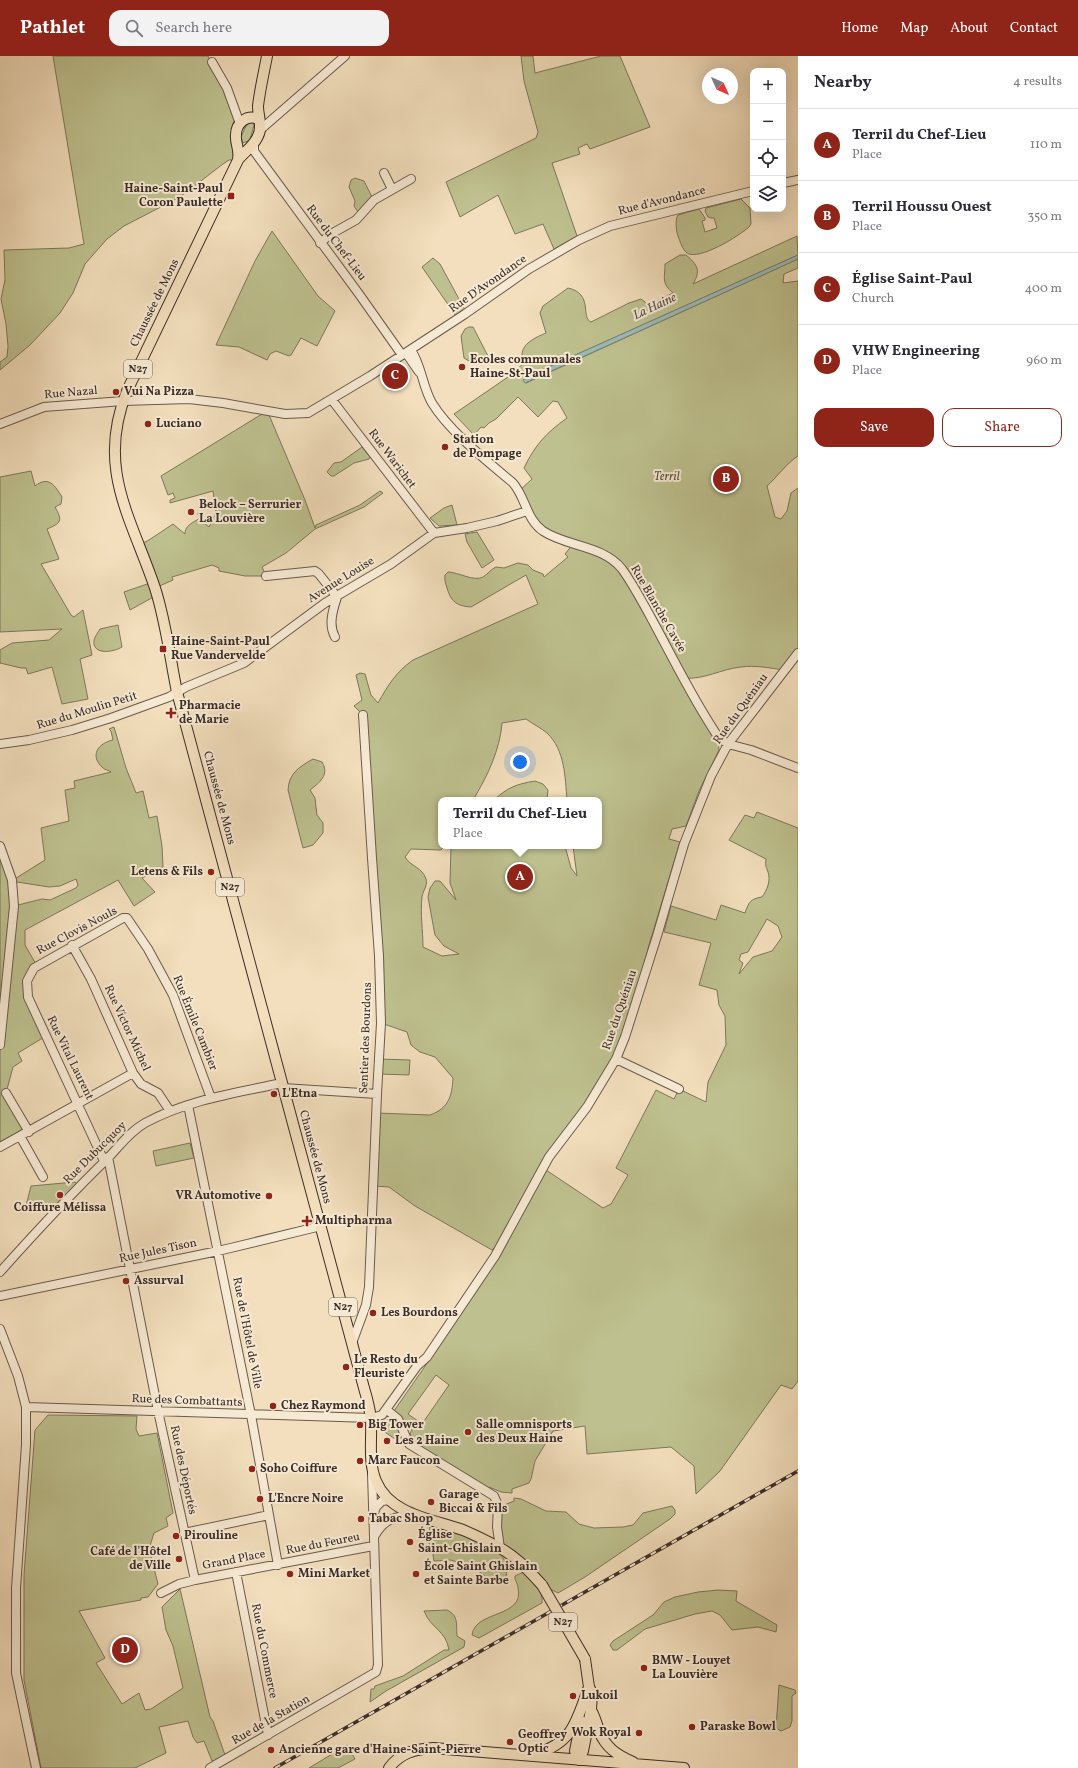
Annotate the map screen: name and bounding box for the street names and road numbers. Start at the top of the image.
street label: Rue d'Avondance [617,182,708,220]
street label: Rue du Chef-Lieu [302,202,370,284]
street label: Rue D'Avondance [446,251,530,317]
street label: Chaussée de Mons [127,256,183,350]
road number: N27 [124,360,152,378]
street label: Rue Nazal [44,383,99,403]
street label: Rue Warichet [364,426,420,492]
street label: Avenue Louise [305,553,378,607]
street label: Rue Blanche Cavée [626,562,690,656]
street label: Rue du Quéniau [710,670,772,748]
street label: Rue du Moulin Petit [35,688,139,734]
street label: Chaussée de Mons [199,749,239,847]
road number: N27 [216,878,244,896]
street label: Rue Clovis Nouls [34,903,120,959]
street label: Rue du Quéniau [599,968,641,1052]
street label: Rue Émile Cambier [169,973,222,1073]
street label: Rue Victor Michel [100,982,154,1074]
street label: Sentier des Bourdons [356,982,376,1094]
street label: Rue Vital Laurent [43,1013,97,1103]
street label: Chaussée de Mons [295,1108,335,1206]
street label: Rue Dubucquoy [60,1118,130,1188]
street label: Rue Jules Tison [118,1235,198,1267]
street label: Rue de l'Hôtel de Ville [228,1276,266,1391]
road number: N27 [329,1298,357,1316]
street label: Rue des Combattants [131,1391,243,1411]
street label: Rue des Déportés [166,1424,200,1516]
street label: Rue du Feureu [285,1529,362,1559]
street label: Grand Place [201,1546,267,1574]
street label: Rue du Commerce [247,1602,281,1700]
road number: N27 [549,1613,577,1631]
street label: Rue de la Station [229,1691,313,1749]

